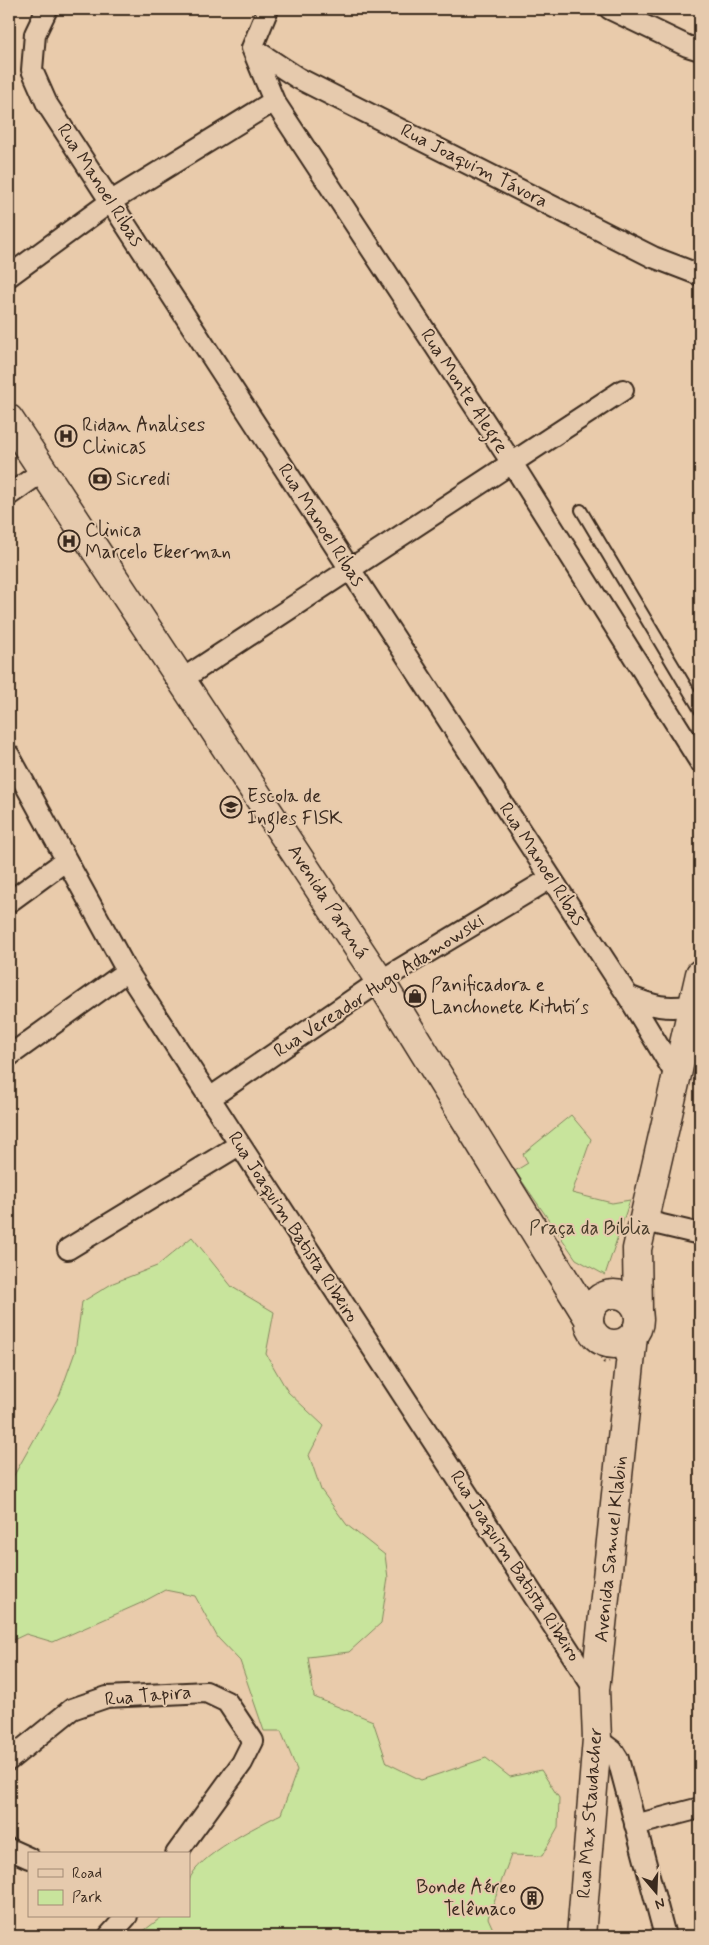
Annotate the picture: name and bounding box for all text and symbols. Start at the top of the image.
street label: Rua Joaquim Távora [396,118,552,214]
street label: Rua Manoel Ribas [51,119,149,251]
street label: Rua Monte Alegre [412,324,514,460]
place label: Ridan Analises Clinicas [82,413,205,460]
hospital icon: Ridan Analises Clinicas [54,424,78,448]
street label: Rua Manoel Ribas [272,459,370,591]
bank icon: Sicredi [88,467,112,491]
place label: Sicredi [116,467,170,492]
place label: Clinica Marcelo Ekerman [85,518,231,565]
hospital icon: Clinica Marcelo Ekerman [57,529,81,553]
place label: Escola de Ingles FISK [247,784,343,834]
school or university icon: Escola de Ingles FISK [219,795,243,819]
street label: Rua Manoel Ribas [493,798,591,930]
street label: Avenida Paraná [282,840,374,964]
street label: Rua Vereador Hugo Adamowski [269,908,490,1065]
place label: Panificadora e Lanchonete Kituti´s [431,973,590,1020]
shop icon: Panificadora e Lanchonete Kituti´s [403,984,427,1008]
street label: Rua Joaquim Batista Ribeiro [222,1127,364,1327]
park label: Praça da Biblia [529,1216,651,1241]
street label: Avenida Samuel Klabin [589,1454,633,1644]
street label: Rua Joaquim Batista Ribeiro [444,1466,586,1666]
street label: Rua Tapira [104,1680,192,1712]
street label: Rua Max Staudacher [572,1726,608,1900]
legend [28,1852,190,1918]
text: Road [72,1864,102,1884]
north arrow [632,1868,682,1918]
place label: Bonde Aéreo Telêmaco [416,1875,516,1922]
building icon: Bonde Aéreo Telêmaco [520,1886,544,1910]
text: Park [72,1888,102,1908]
text: N [653,1893,667,1913]

